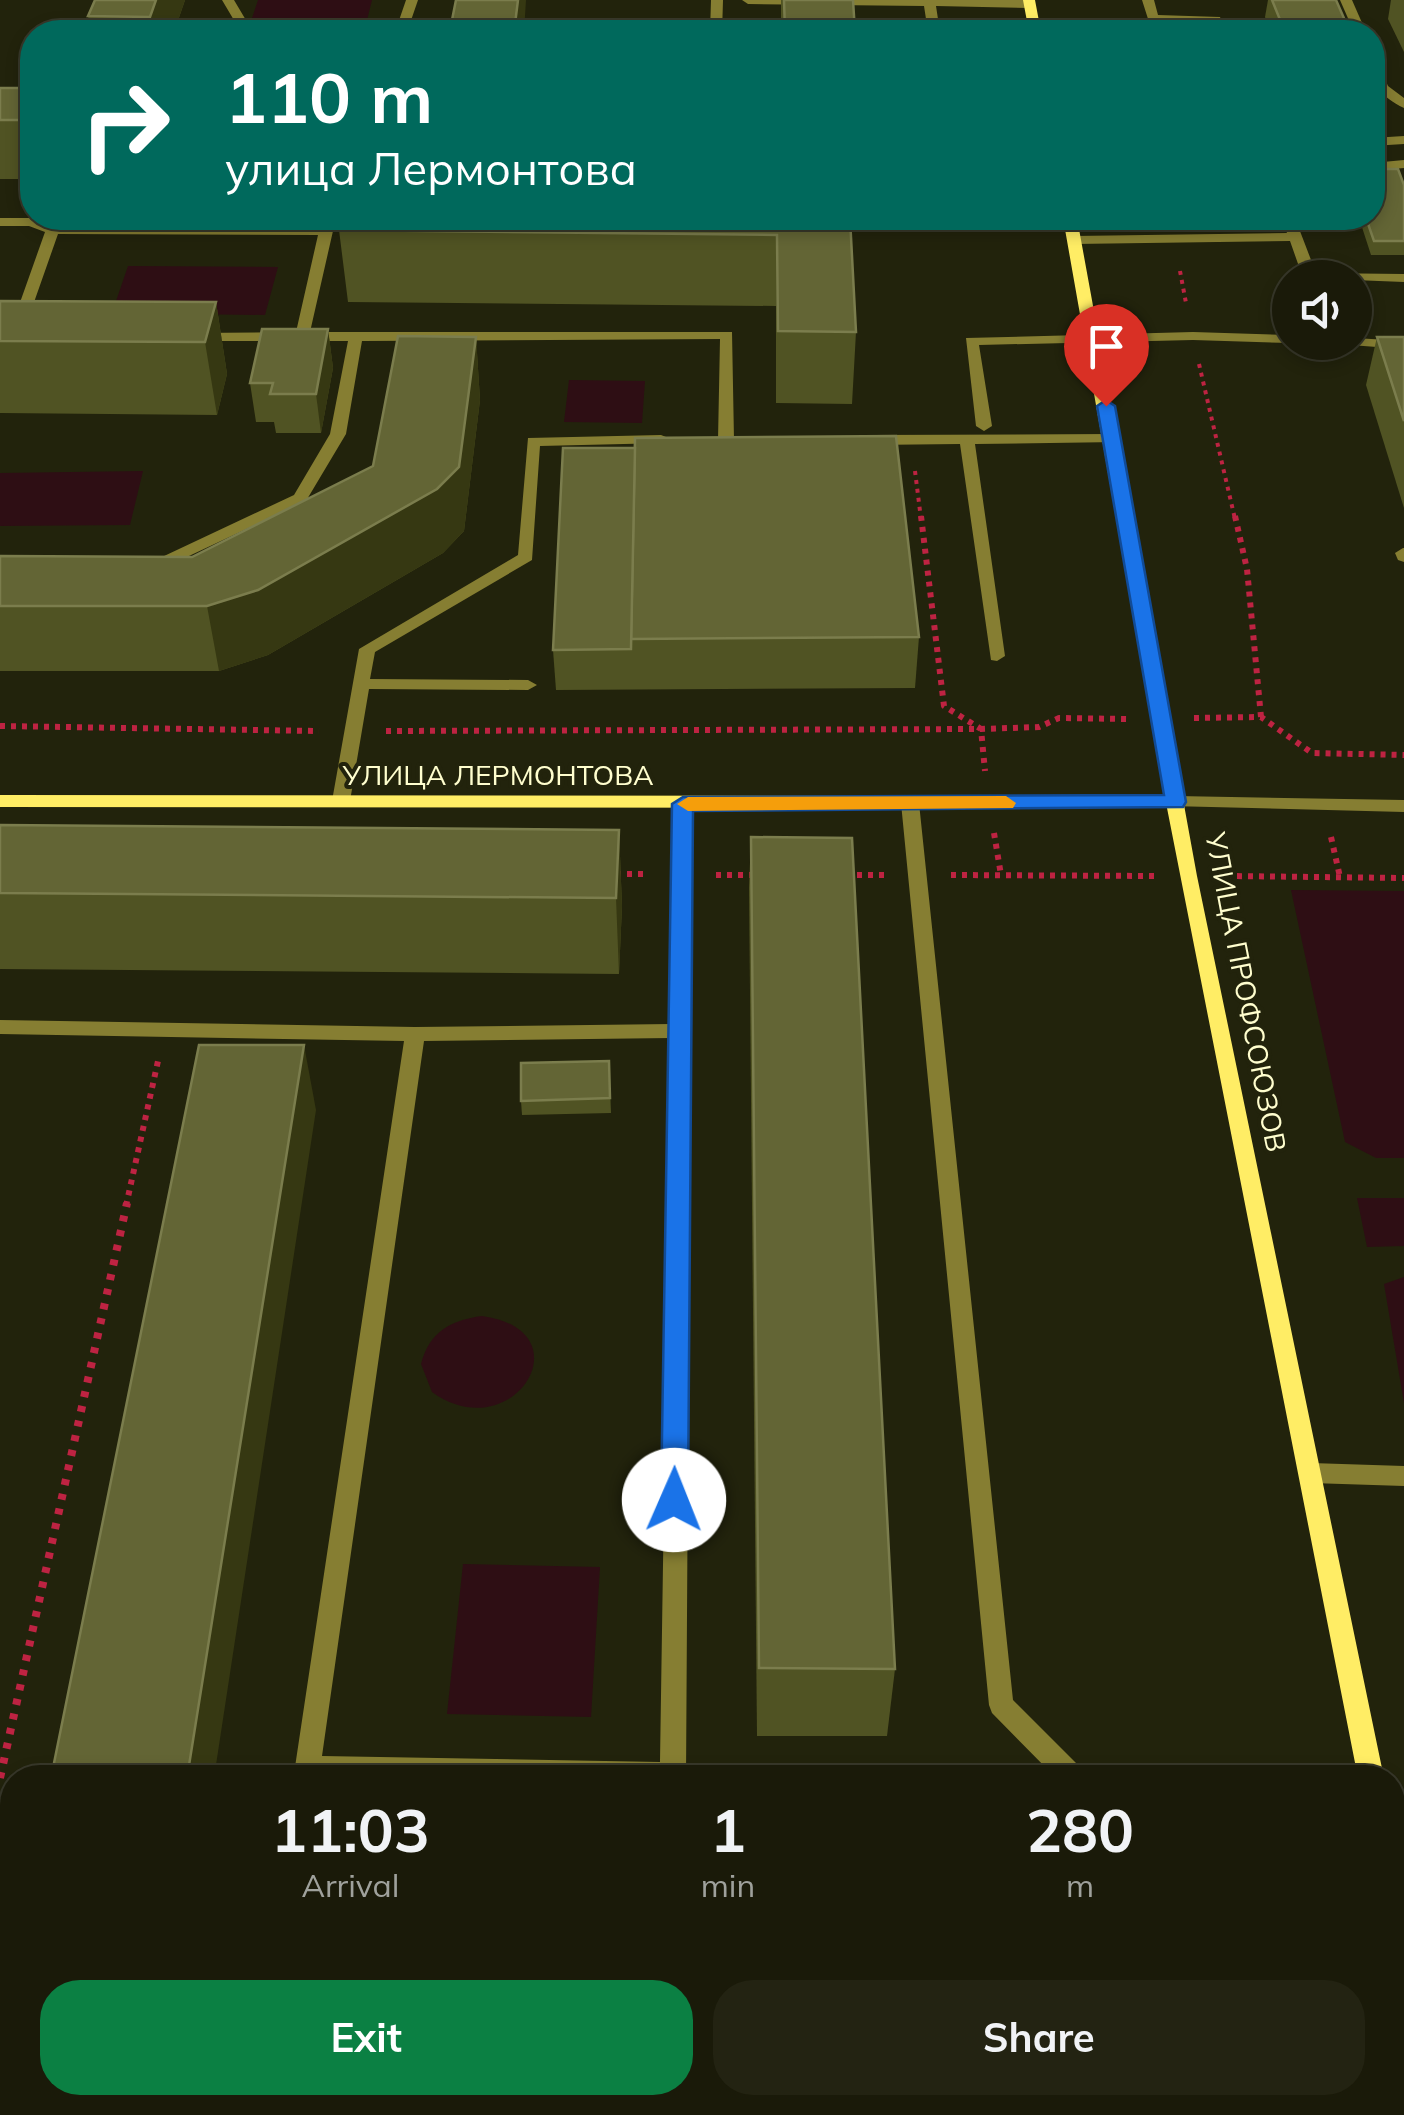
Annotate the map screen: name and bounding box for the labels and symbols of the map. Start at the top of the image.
pin [1064,304,1149,407]
street label: УЛИЦА ЛЕРМОНТОВА [341,757,654,792]
street label: УЛИЦА ПРОФСОЮЗОВ [1198,828,1295,1155]
position arrow [622,1448,726,1552]

